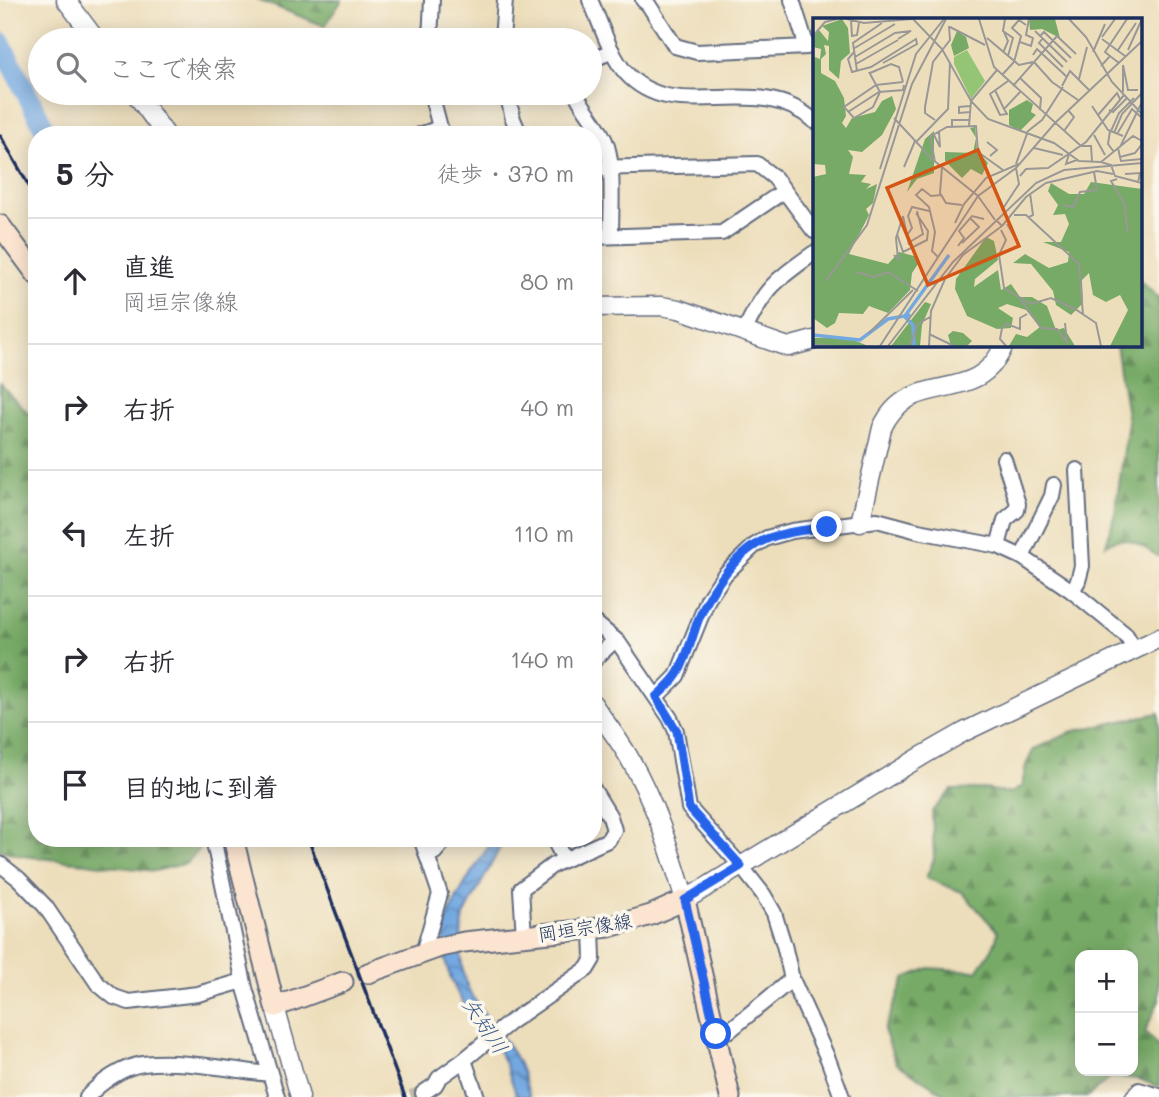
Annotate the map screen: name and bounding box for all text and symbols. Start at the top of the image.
inset map [813,18,1142,346]
search box [28,28,602,105]
icon: search [52,48,90,86]
text: ここで検索 [108,51,238,85]
text: 5 分 [56,153,114,193]
text: 徒歩 · 370 m [437,158,574,188]
text: 直進 [123,249,175,283]
icon: ahead [56,262,94,300]
text: 80 m [520,266,574,296]
text: 岡垣宗像線 [123,286,238,316]
icon: right [56,388,94,426]
text: 右折 [123,392,175,426]
text: 40 m [521,392,574,422]
route end [811,511,842,542]
icon: left [56,514,94,552]
text: 左折 [123,518,175,552]
text: 110 m [514,518,574,548]
icon: right [56,640,94,678]
text: 右折 [123,644,175,678]
text: 140 m [510,644,574,674]
icon: arrive [56,766,94,804]
text: 目的地に到着 [123,770,279,804]
street label: 岡垣宗像線 [536,907,634,947]
map controls [1075,950,1138,1076]
button: + [1075,950,1138,1013]
water label: 矢矧川 [457,991,515,1059]
button: − [1075,1013,1138,1076]
route start [700,1018,731,1049]

